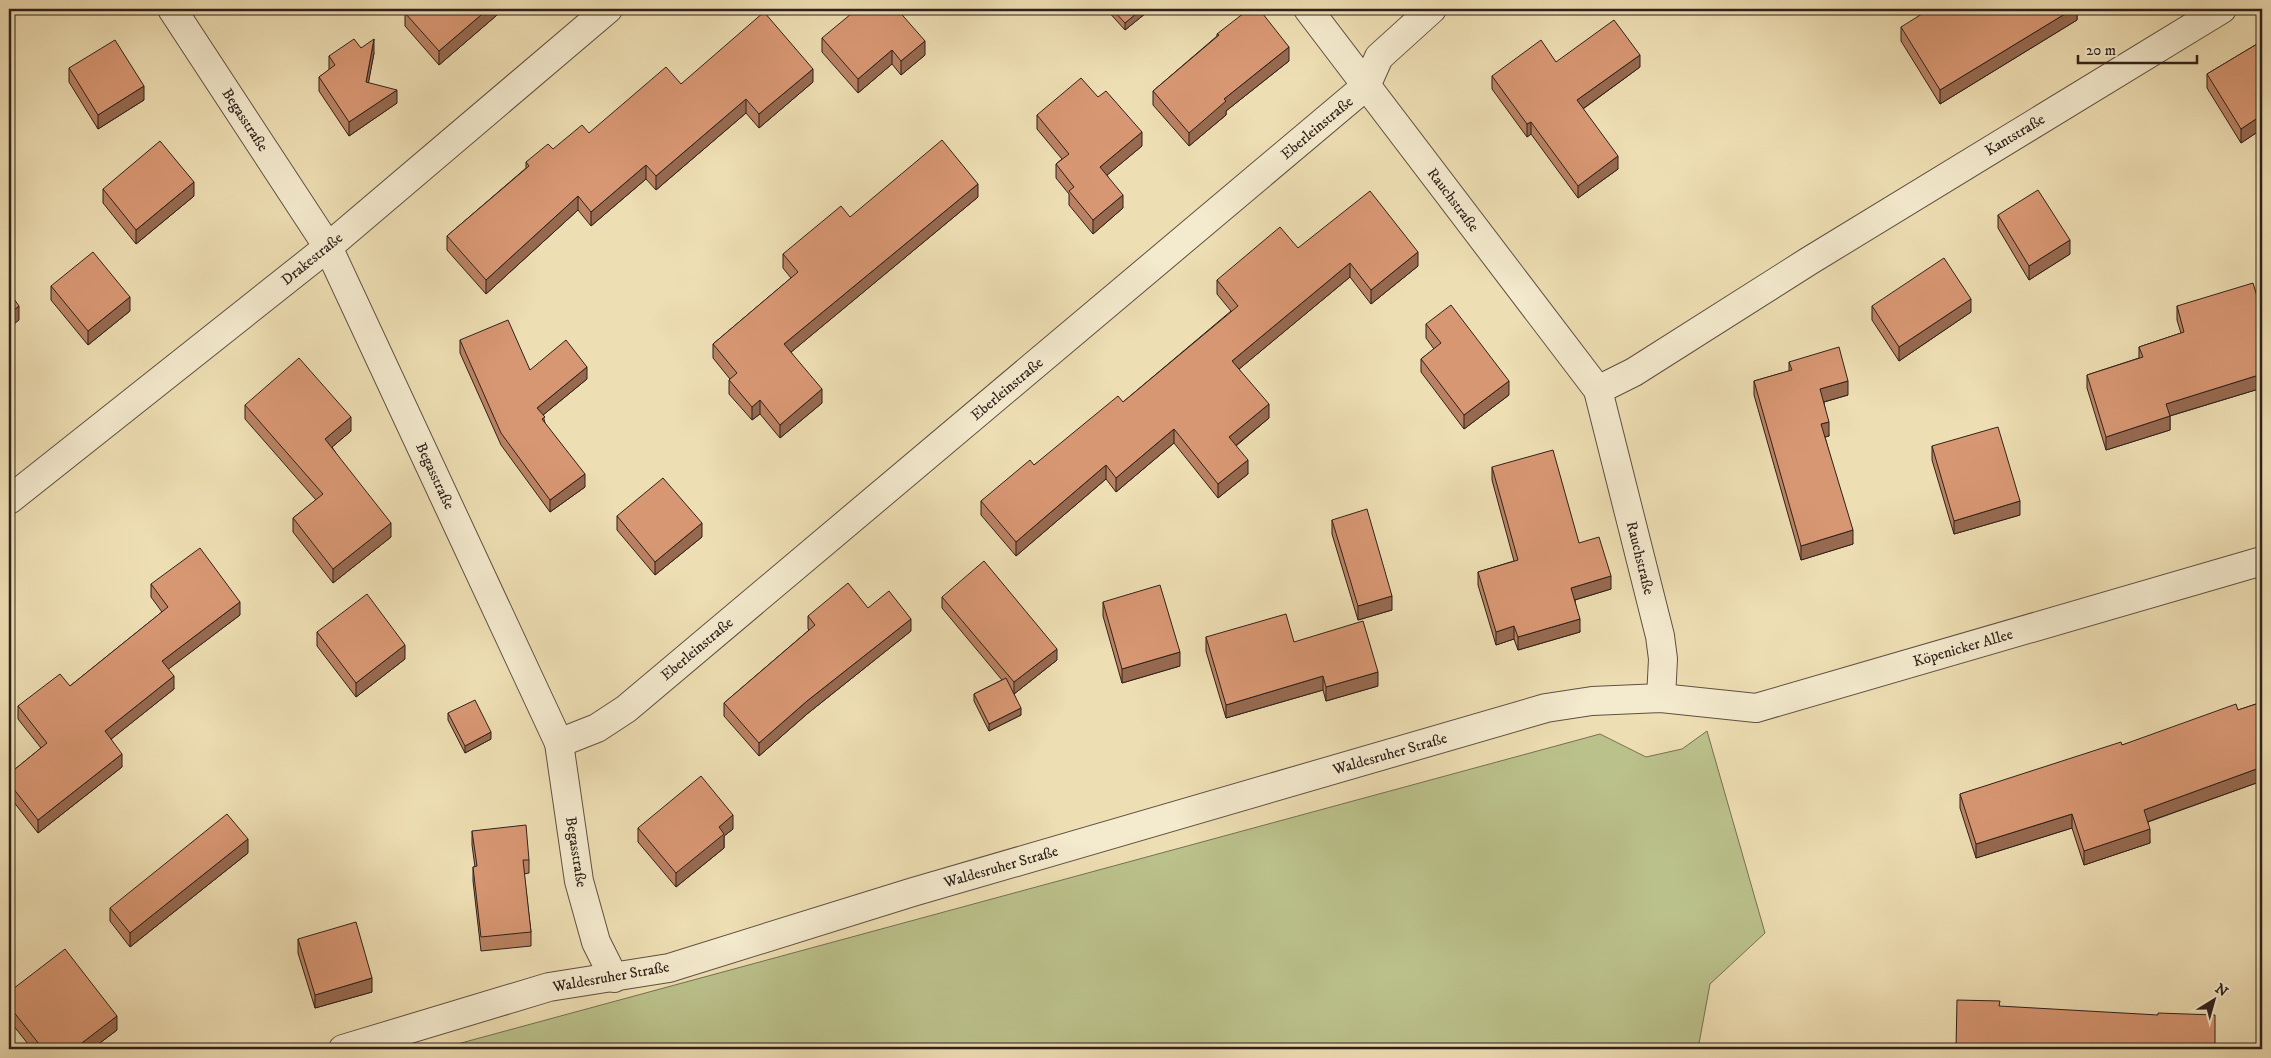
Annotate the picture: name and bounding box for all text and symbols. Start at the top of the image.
scale bar [2078,32,2197,64]
text: 20 m [2086,41,2116,60]
street label: Begasstraße [218,85,272,155]
street label: Eberleinstraße [1277,92,1357,164]
street label: Kantstraße [1982,110,2048,160]
street label: Rauchstraße [1423,164,1483,236]
street label: Drakestraße [277,228,347,290]
street label: Eberleinstraße [967,353,1047,425]
street label: Begasstraße [411,440,459,512]
street label: Rauchstraße [1622,519,1658,597]
street label: Eberleinstraße [657,613,737,685]
street label: Köpenicker Allee [1911,625,2015,671]
street label: Waldesruher Straße [1330,729,1449,780]
street label: Begasstraße [561,815,591,889]
street label: Waldesruher Straße [941,842,1060,893]
street label: Waldesruher Straße [550,957,671,997]
north arrow [2188,976,2238,1026]
text: N [2211,980,2232,1001]

